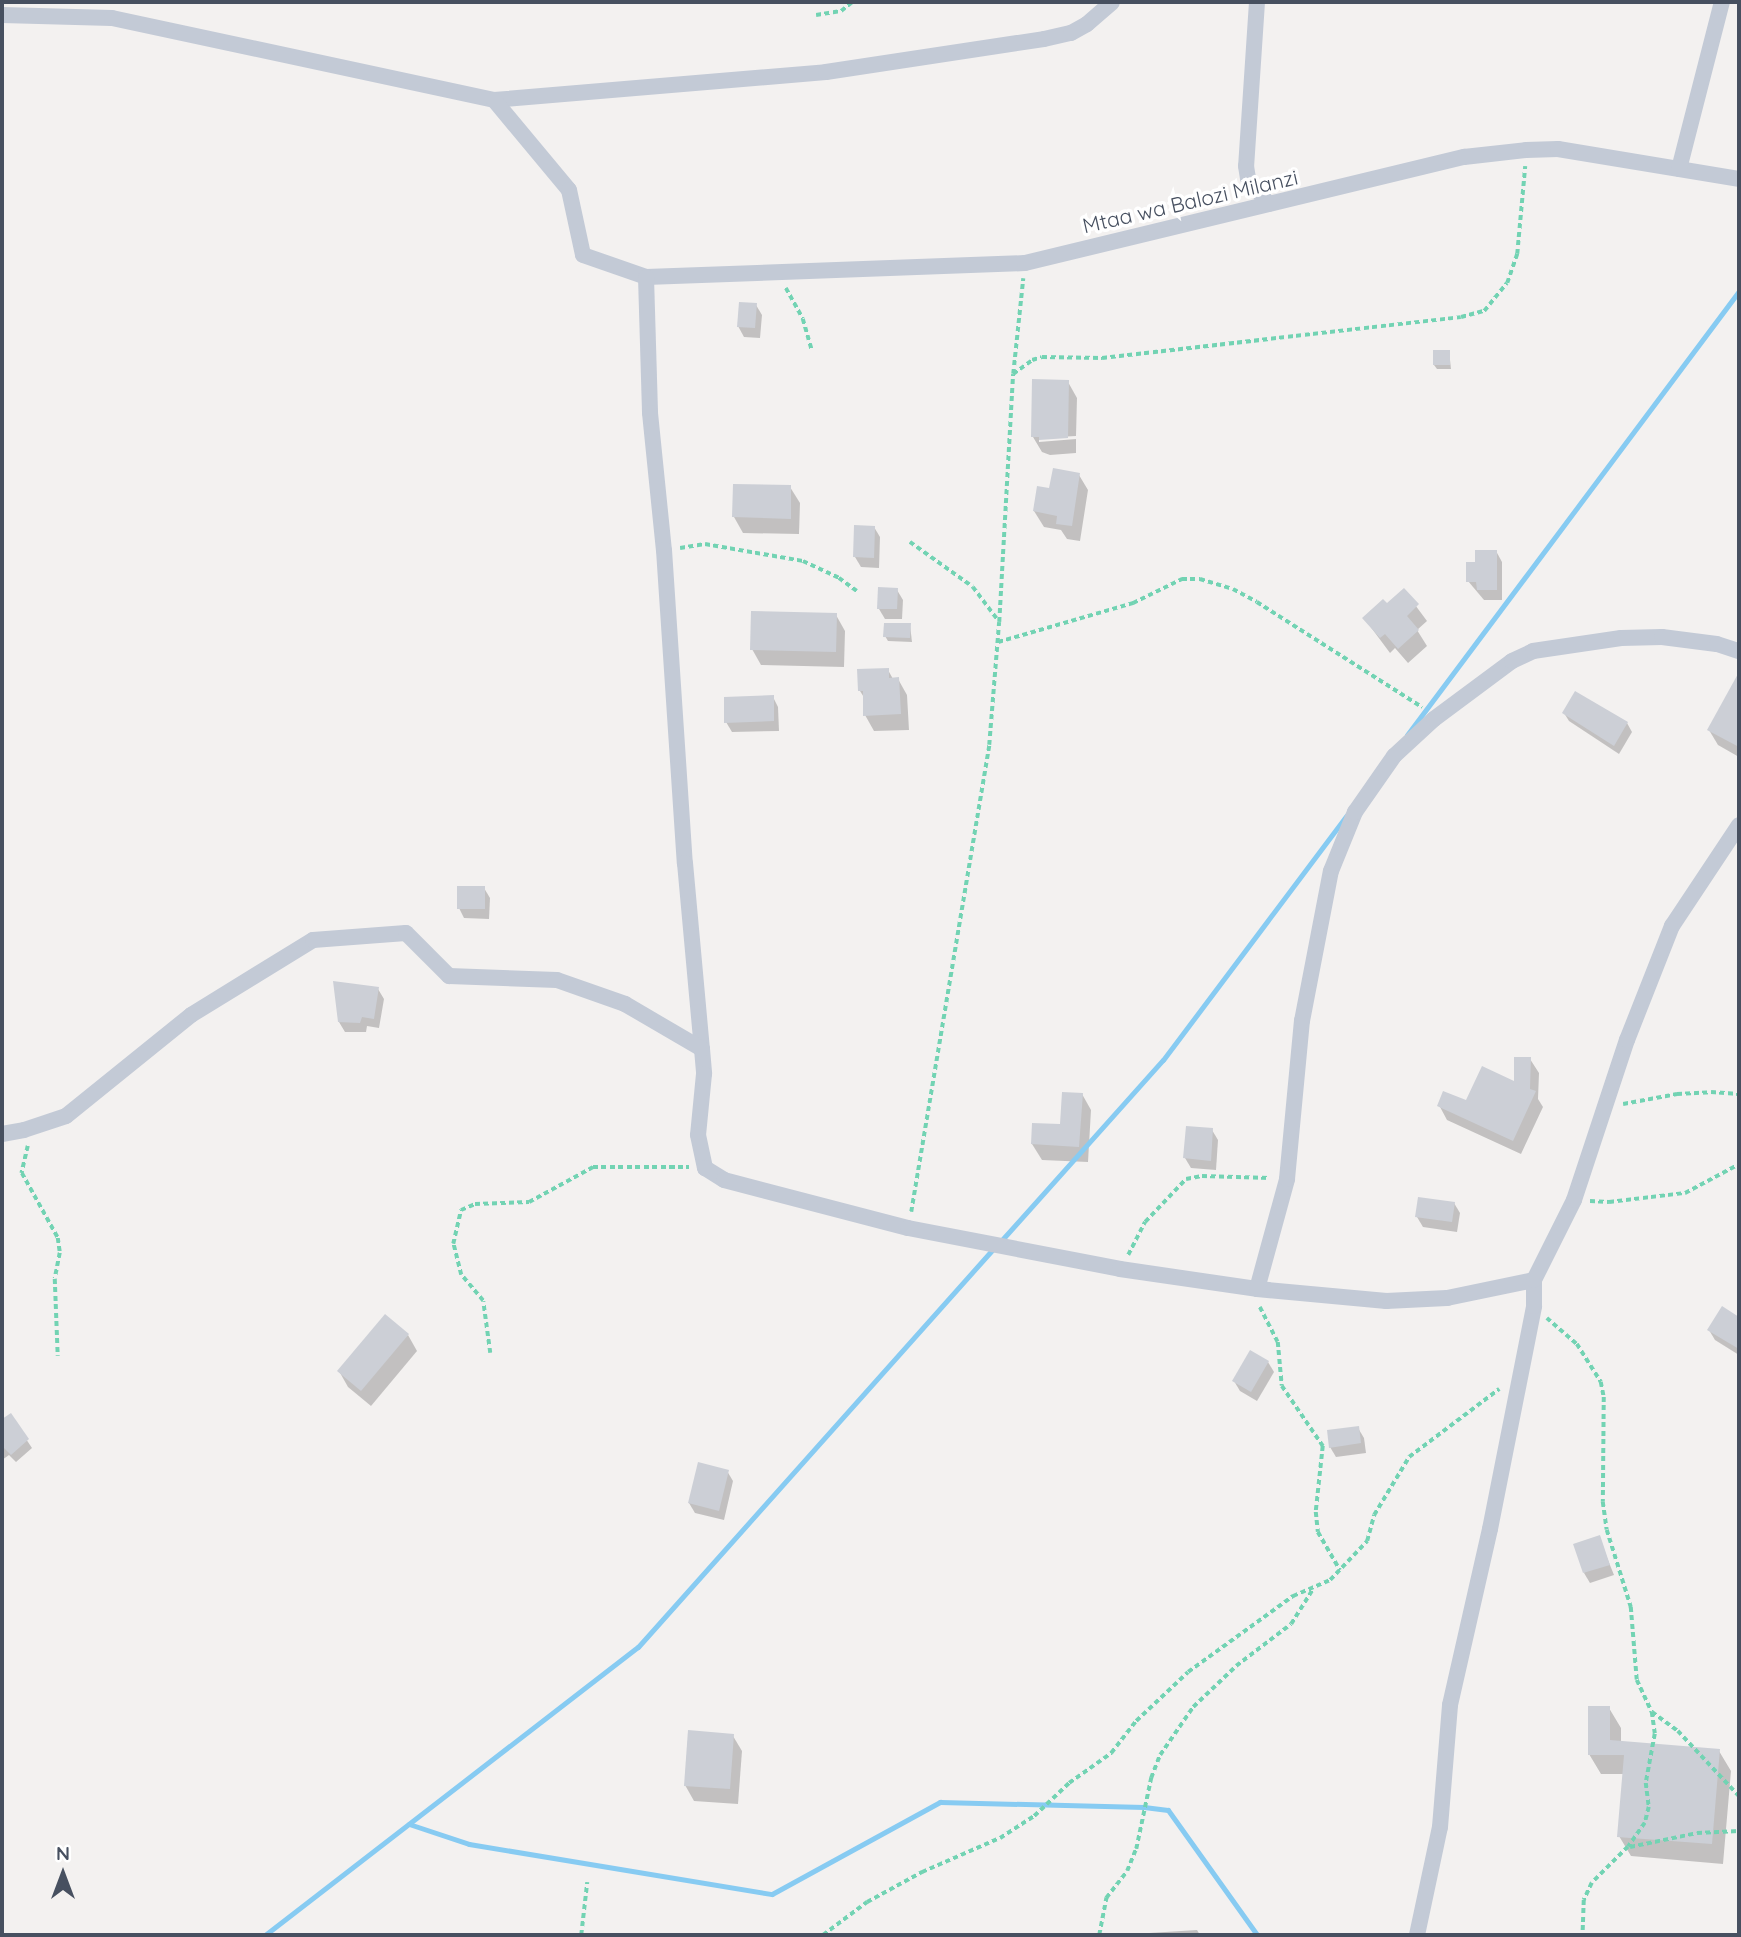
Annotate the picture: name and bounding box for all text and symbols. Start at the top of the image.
street label: Mtaa wa Balozi Milanzi [1080,164,1300,238]
north arrow [28,1839,98,1909]
text: N [56,1841,70,1865]

